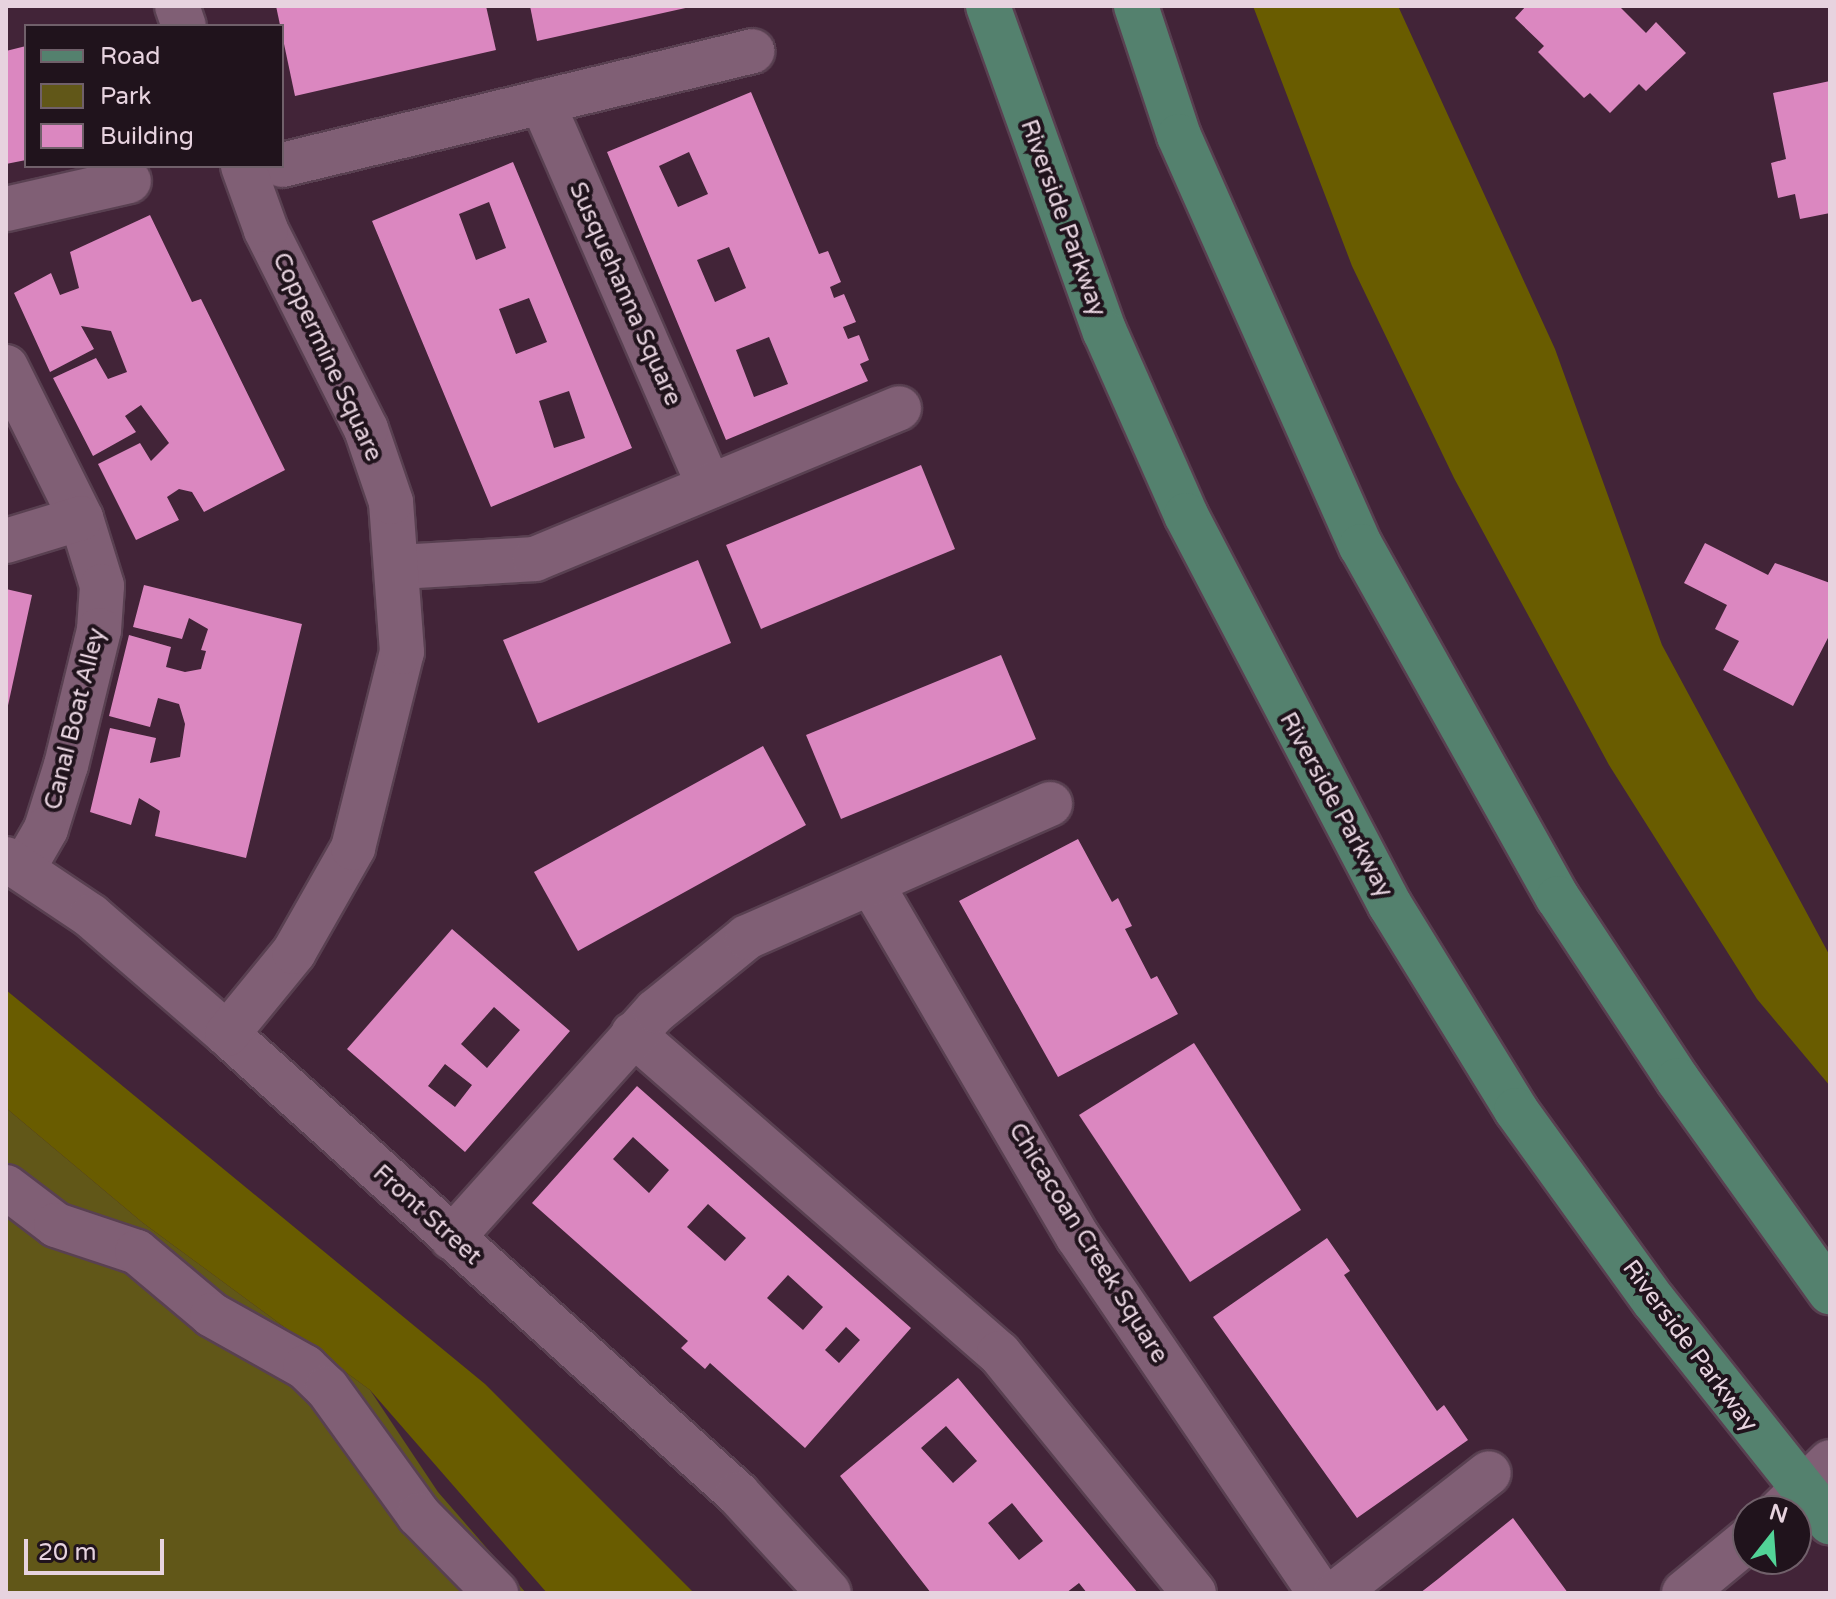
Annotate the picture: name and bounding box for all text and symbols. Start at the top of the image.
legend [24,24,284,168]
text: Road [100,42,160,71]
text: Park [100,82,151,111]
street label: Riverside Parkway [1014,116,1112,320]
text: Building [100,122,194,151]
street label: Susquehanna Square [563,178,687,410]
street label: Coppermine Square [266,248,388,466]
street label: Canal Boat Alley [38,625,112,813]
street label: Riverside Parkway [1273,707,1399,903]
street label: Chicacoan Creek Square [1002,1118,1174,1368]
street label: Front Street [367,1159,487,1271]
street label: Riverside Parkway [1616,1255,1764,1437]
north arrow [1732,1495,1812,1575]
text: N [1766,1499,1791,1529]
scale bar [28,1523,168,1573]
text: 20 m [38,1538,96,1567]

